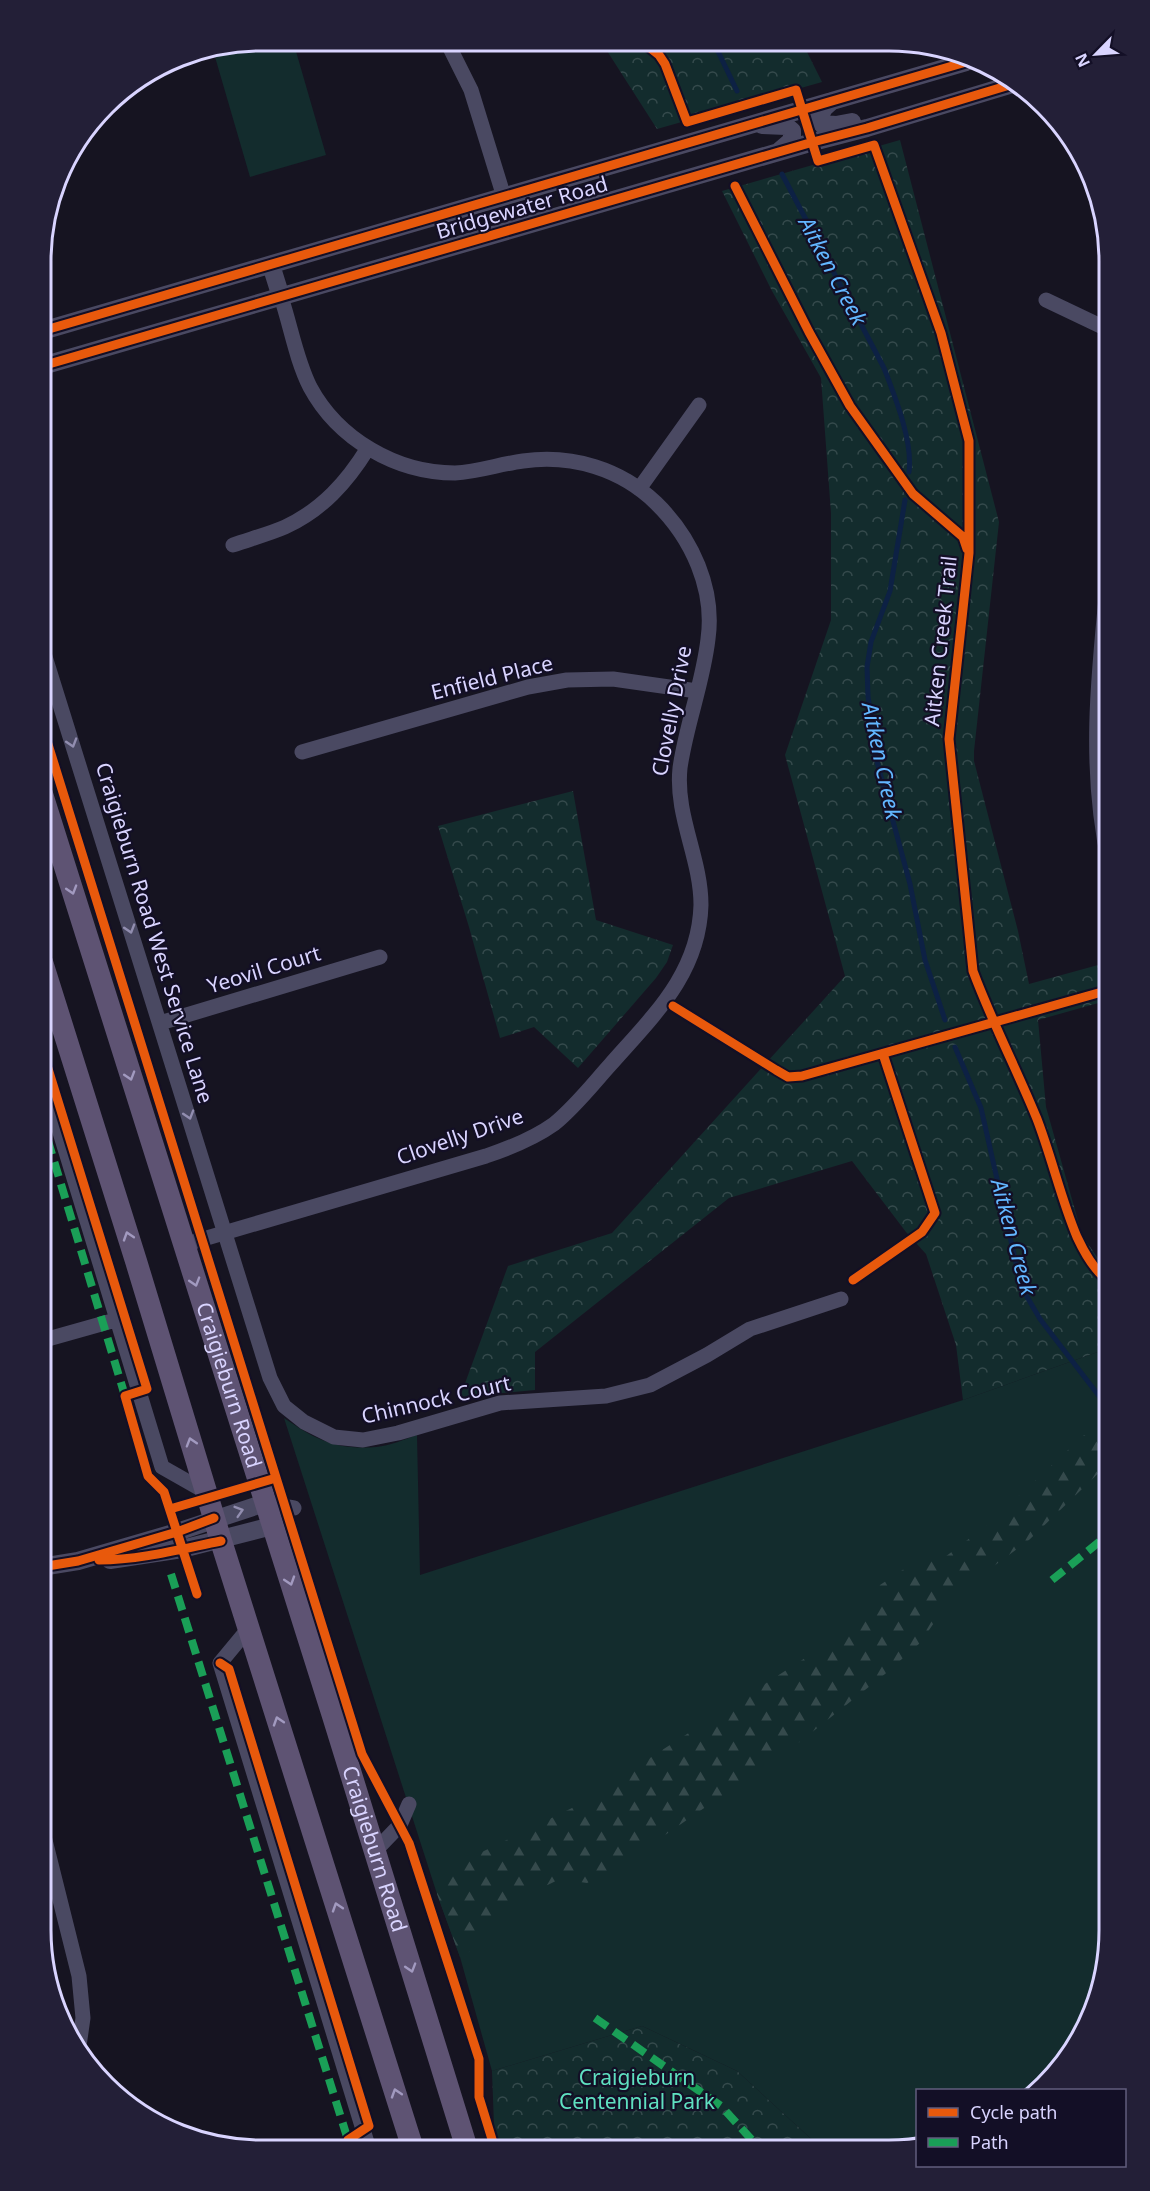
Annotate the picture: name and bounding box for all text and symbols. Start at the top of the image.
north arrow [1066,24,1126,84]
text: N [1070,50,1095,71]
street label: Bridgewater Road [433,169,611,245]
water label: Aitken Creek [792,209,876,331]
street label: Aitken Creek Trail [917,554,963,728]
street label: Clovelly Drive [645,643,697,778]
street label: Enfield Place [428,648,556,706]
water label: Aitken Creek [855,697,910,823]
one-way arrow [65,737,77,748]
street label: Craigieburn Road West Service Lane [90,759,220,1107]
one-way arrow [65,884,77,895]
one-way arrow [123,923,135,934]
street label: Yeovil Court [204,938,324,1000]
one-way arrow [123,1070,135,1081]
street label: Clovelly Drive [393,1101,527,1171]
one-way arrow [181,1109,194,1120]
water label: Aitken Creek [985,1173,1045,1299]
one-way arrow [123,1231,135,1242]
one-way arrow [188,1276,200,1287]
street label: Craigieburn Road [190,1298,269,1471]
street label: Chinnock Court [358,1368,514,1430]
one-way arrow [186,1437,198,1448]
one-way arrow [233,1506,244,1518]
one-way arrow [283,1575,295,1586]
one-way arrow [273,1716,285,1727]
street label: Craigieburn Road [336,1762,414,1935]
one-way arrow [332,1902,344,1913]
one-way arrow [404,1962,416,1973]
park label: Craigieburn Centennial Park [559,2063,716,2115]
one-way arrow [391,2088,403,2099]
legend [916,2089,1126,2167]
text: Cycle path [970,2100,1057,2124]
text: Path [970,2130,1009,2154]

